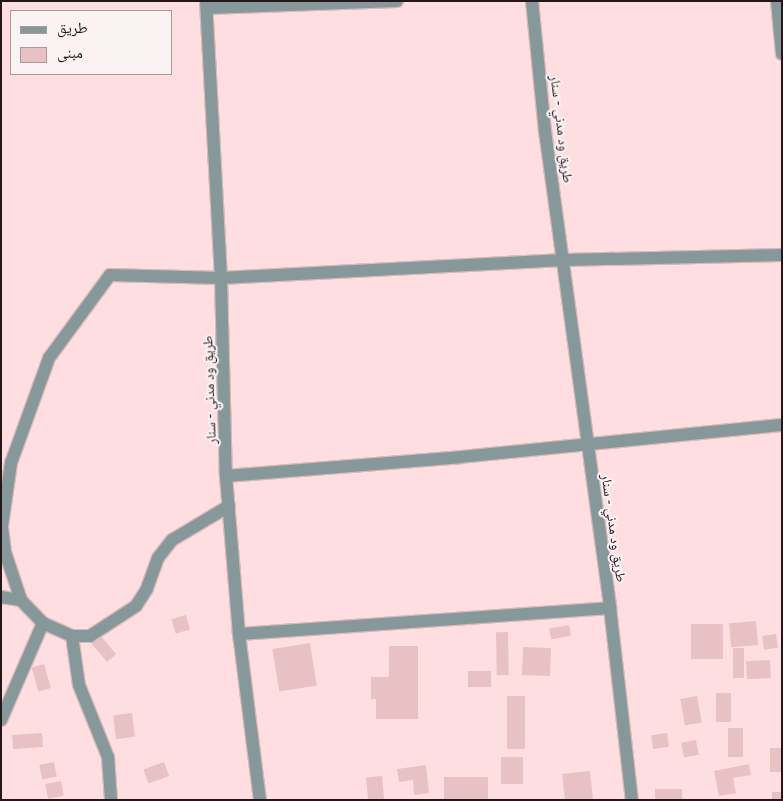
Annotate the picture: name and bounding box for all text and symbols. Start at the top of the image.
legend [10,10,172,75]
text: طريق [57,17,88,37]
text: مبنى [57,42,83,62]
street label: طريق ود مدني - سنار [547,74,577,184]
street label: طريق ود مدني - سنار [199,335,219,445]
street label: طريق ود مدني - سنار [598,473,630,583]

